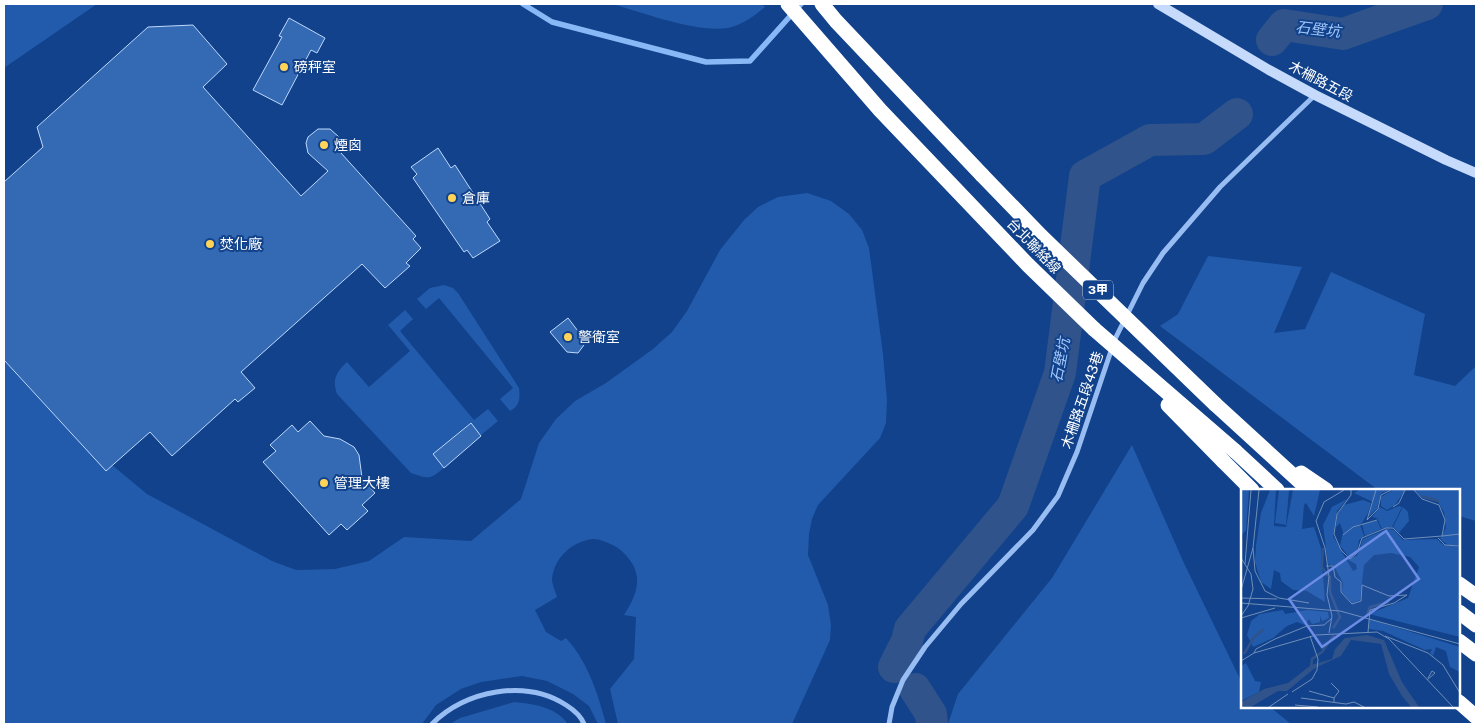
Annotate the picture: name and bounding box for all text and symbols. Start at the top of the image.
water label: 石壁坑 [1295,18,1343,40]
street label: 木柵路五段 [1286,58,1356,104]
place label: 磅秤室 [294,59,336,75]
marker: 磅秤室 [278,61,290,73]
place label: 煙囪 [334,137,362,153]
marker: 煙囪 [318,139,330,151]
place label: 倉庫 [462,190,490,206]
marker: 倉庫 [446,192,458,204]
street label: 台北聯絡線 [1004,215,1064,277]
place label: 焚化廠 [220,236,262,252]
marker: 焚化廠 [204,238,216,250]
road number: 3甲 [1083,280,1113,300]
place label: 警衛室 [578,329,620,345]
marker: 警衛室 [562,331,574,343]
water label: 石壁坑 [1047,334,1073,384]
street label: 木柵路五段43巷 [1058,349,1106,451]
place label: 管理大樓 [334,475,390,491]
marker: 管理大樓 [318,477,330,489]
inset map [1241,489,1460,708]

